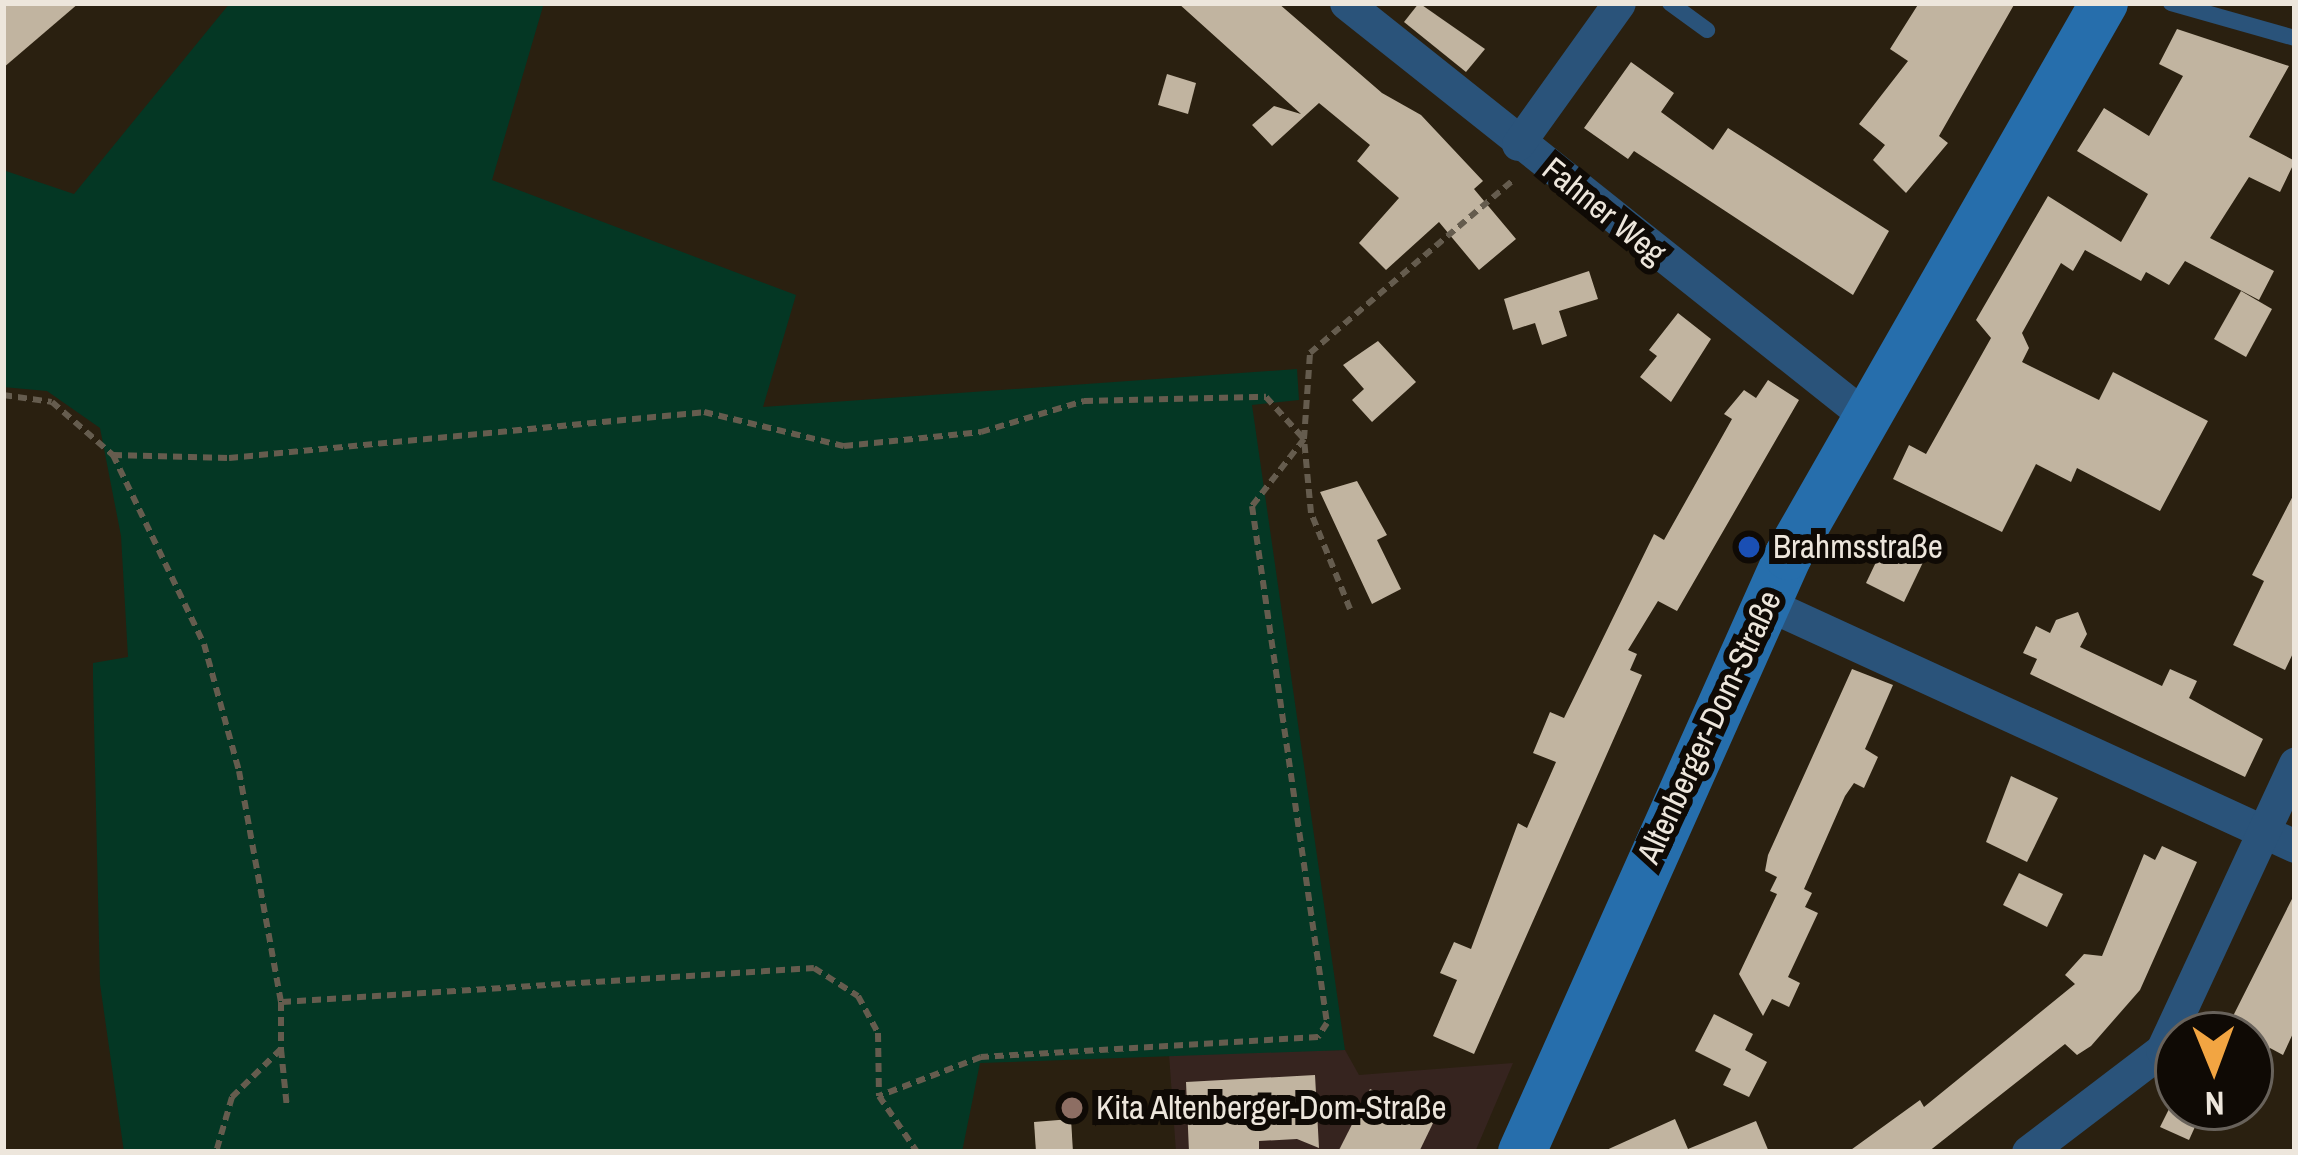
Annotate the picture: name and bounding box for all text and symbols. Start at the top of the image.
street label: Fahner Weg [1534,149,1674,273]
place label: Brahmsstraße [1773,527,1943,567]
marker: Brahmsstraße [1736,534,1762,560]
street label: Altenberger-Dom-Straße [1628,584,1790,870]
north arrow [2154,1011,2274,1131]
text: N [2204,1082,2225,1126]
place label: Kita Altenberger-Dom-Straße [1096,1088,1448,1128]
marker: Kita Altenberger-Dom-Straße [1059,1095,1085,1121]

